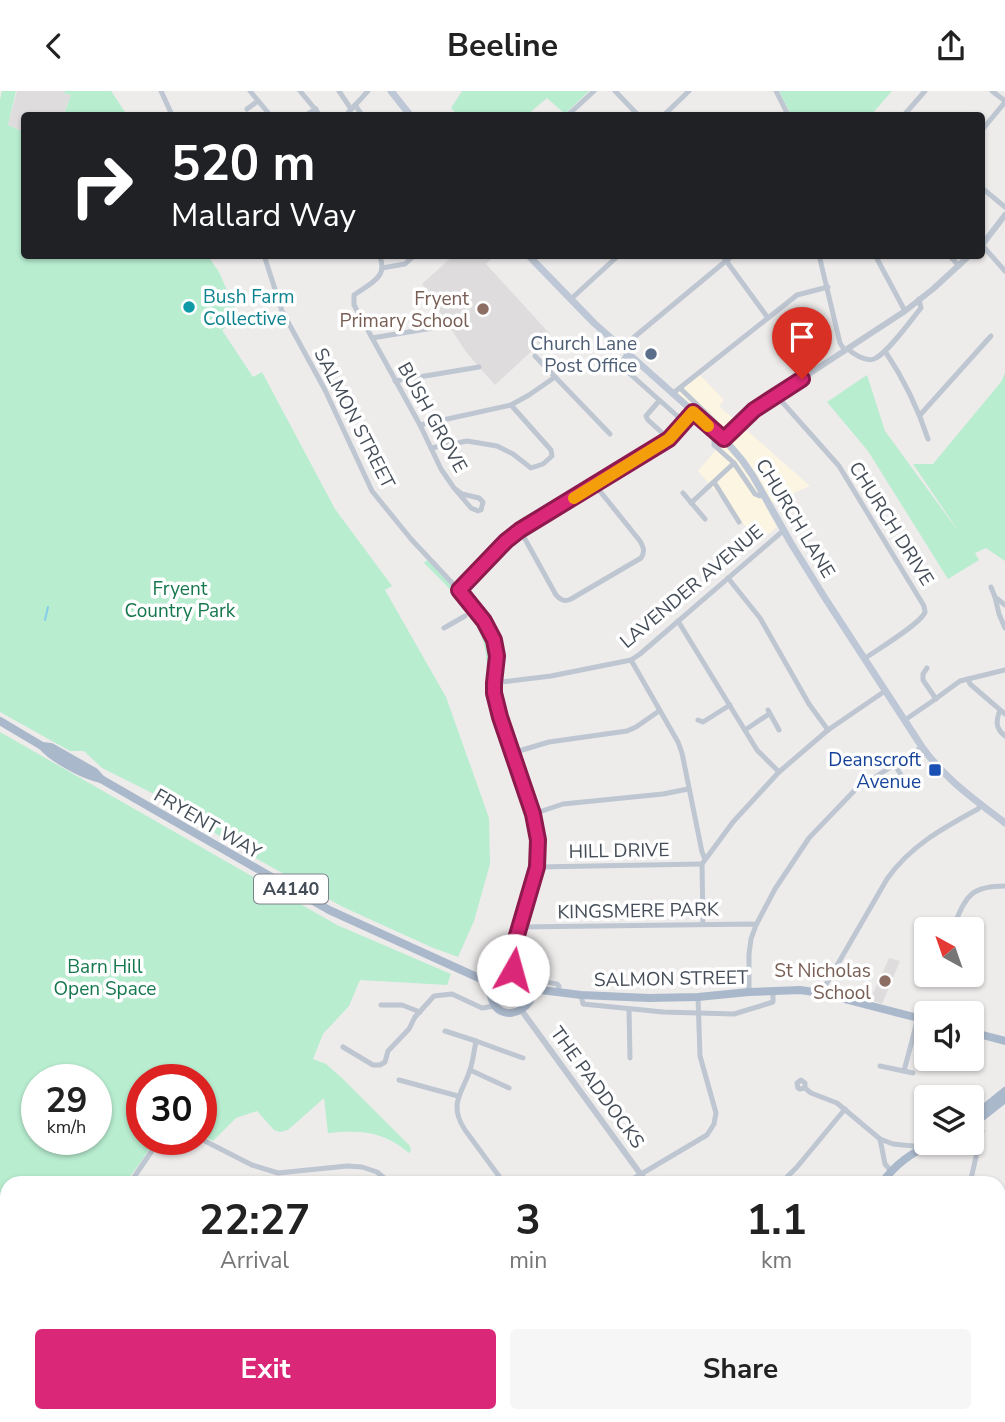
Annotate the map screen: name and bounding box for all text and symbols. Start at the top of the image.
text: Beeline [447,24,558,67]
icon: back [35,27,73,65]
icon: share [932,27,970,65]
text: 520 m [171,130,315,197]
icon: right [56,140,147,231]
text: Mallard Way [171,194,356,237]
place label: Bush Farm Collective [203,284,295,332]
place label: Fryent Primary School [340,286,469,334]
marker: Bush Farm Collective [181,299,197,315]
marker: Fryent Primary School [475,301,491,317]
pin [772,307,832,379]
icon: arrive [783,318,821,356]
place label: Church Lane Post Office [530,331,637,379]
street label: SALMON STREET [307,344,401,494]
marker: Church Lane Post Office [643,346,659,362]
street label: BUSH GROVE [391,358,473,477]
street label: CHURCH LANE [749,454,841,583]
street label: CHURCH DRIVE [843,457,940,590]
street label: LAVENDER AVENUE [614,519,769,654]
park label: Fryent Country Park [125,576,236,624]
place label: Deanscroft Avenue [828,747,921,795]
marker: Deanscroft Avenue [927,762,943,778]
street label: FRYENT WAY [149,783,267,865]
street label: HILL DRIVE [568,837,670,865]
road number: A4140 [254,875,328,903]
street label: KINGSMERE PARK [557,897,720,925]
north arrow [914,917,984,987]
map controls [914,917,984,1155]
position arrow [476,933,550,1007]
park label: Barn Hill Open Space [54,954,156,1002]
place label: St Nicholas School [774,958,871,1006]
street label: SALMON STREET [594,965,749,993]
marker: St Nicholas School [877,973,893,989]
button: sound [914,1001,984,1071]
street label: THE PADDOCKS [544,1021,650,1154]
speed limit sign: 30 [126,1064,217,1155]
text: 29 [45,1077,88,1124]
button: layers [914,1085,984,1155]
text: km/h [47,1115,86,1139]
text: 22:27 [199,1192,310,1249]
text: 3 [516,1192,541,1249]
text: 1.1 [746,1192,807,1249]
text: Arrival [220,1245,289,1276]
text: min [509,1245,547,1276]
text: km [761,1245,792,1276]
button: Exit [35,1329,496,1409]
button: Share [510,1329,971,1409]

